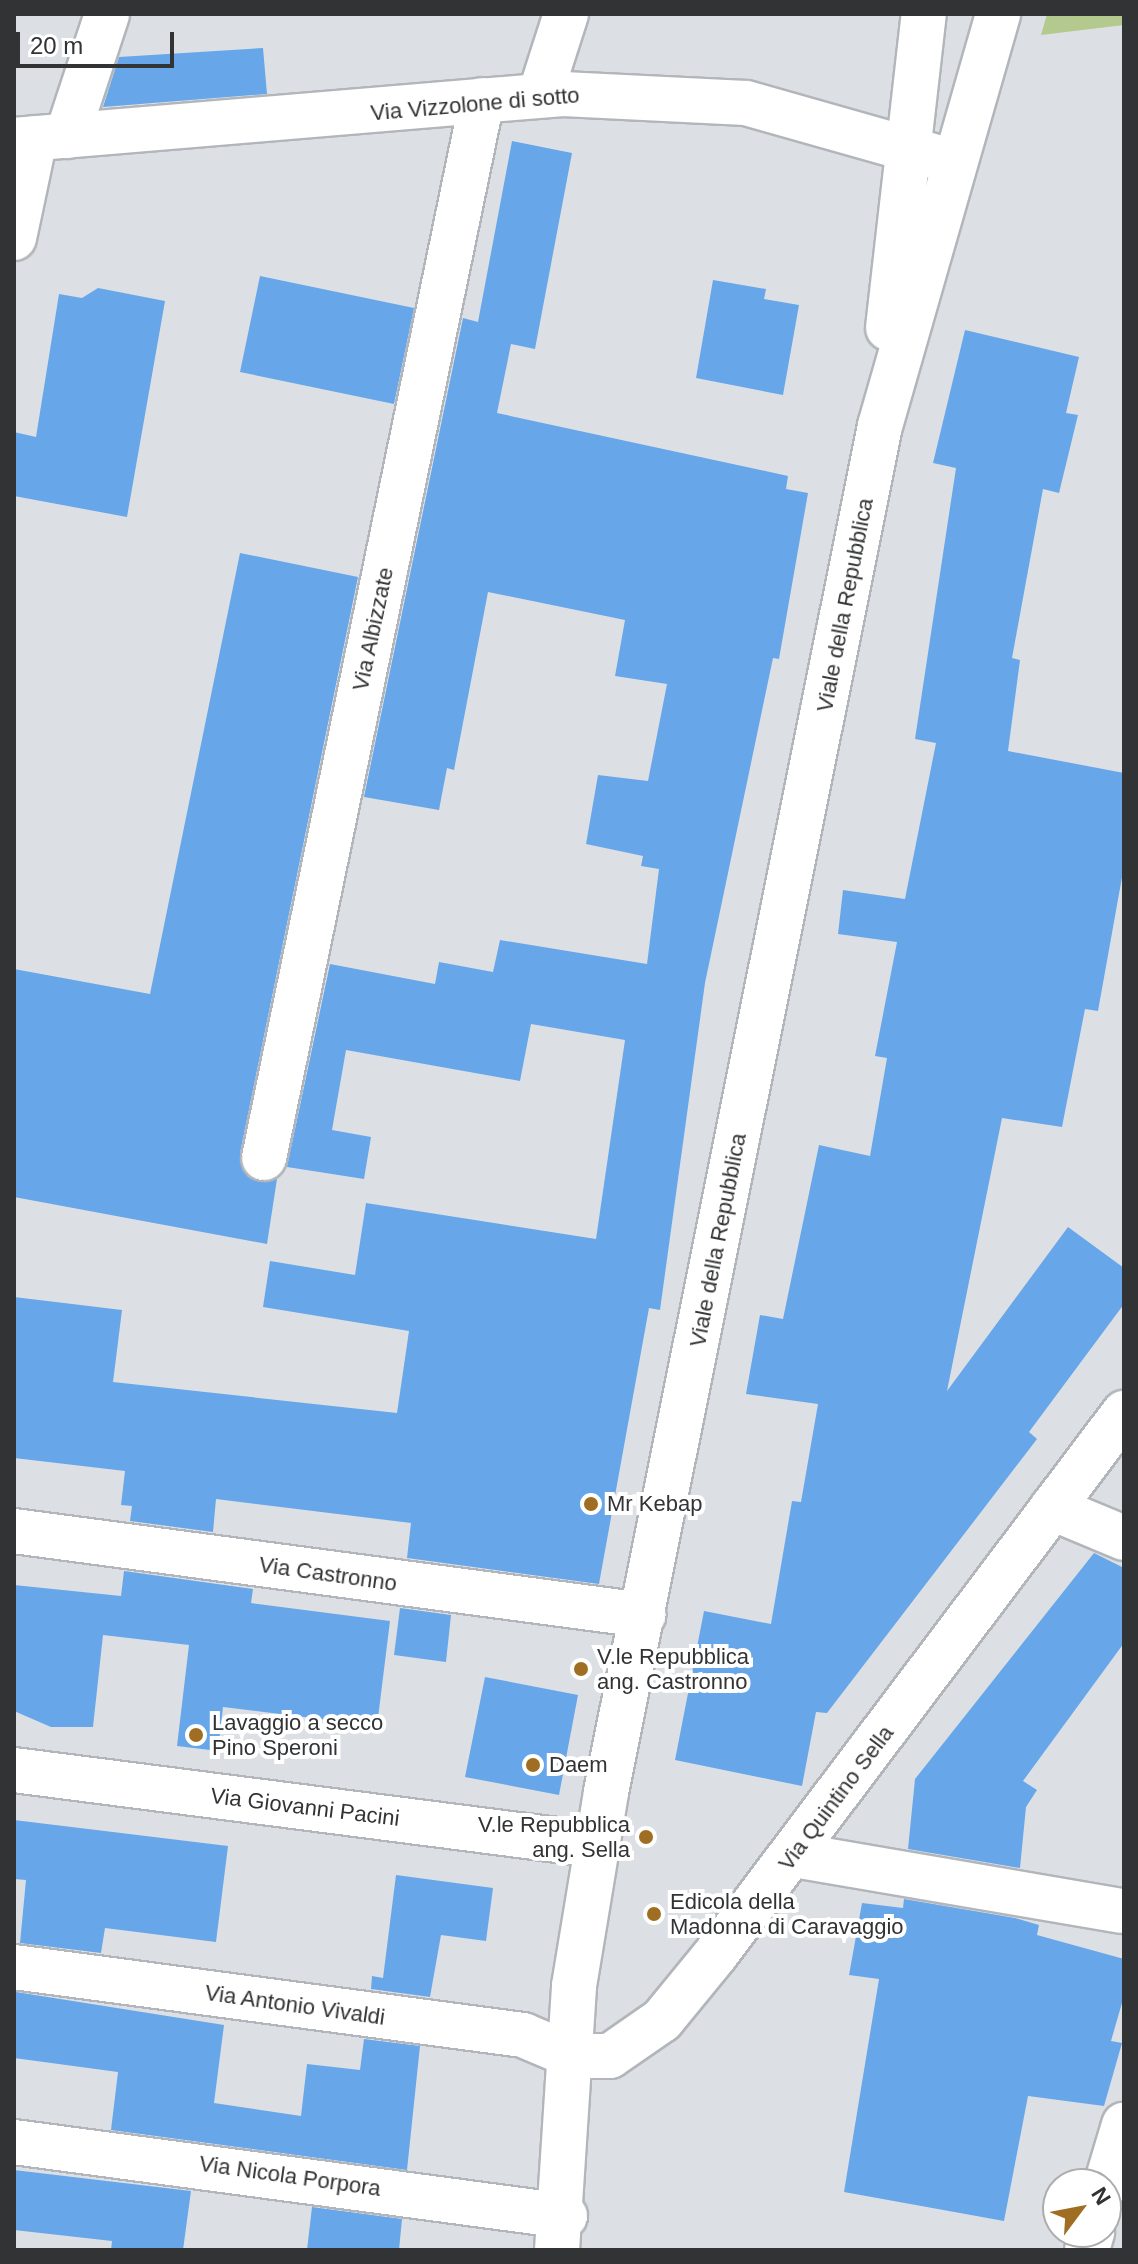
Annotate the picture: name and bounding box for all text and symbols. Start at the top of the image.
scale bar [20,16,178,66]
text: 20 m [30,32,83,59]
street label: Via Vizzolone di sotto [369,82,581,126]
street label: Viale della Repubblica [811,496,879,714]
street label: Via Albizzate [347,564,399,694]
street label: Viale della Repubblica [684,1131,752,1349]
place label: Mr Kebap [607,1491,702,1517]
marker: Mr Kebap [582,1495,600,1513]
street label: Via Castronno [257,1551,399,1597]
place label: V.le Repubblica ang. Castronno [597,1643,749,1694]
marker: V.le Repubblica ang. Castronno [572,1660,590,1678]
place label: Lavaggio a secco Pino Speroni [212,1709,383,1760]
street label: Via Quintino Sella [773,1720,899,1876]
marker: Lavaggio a secco Pino Speroni [187,1726,205,1744]
place label: Daem [549,1752,608,1778]
marker: Daem [524,1756,542,1774]
street label: Via Giovanni Pacini [209,1782,401,1832]
place label: V.le Repubblica ang. Sella [478,1811,630,1862]
marker: V.le Repubblica ang. Sella [637,1828,655,1846]
place label: Edicola della Madonna di Caravaggio [670,1888,904,1940]
marker: Edicola della Madonna di Caravaggio [645,1905,663,1923]
street label: Via Antonio Vivaldi [203,1979,387,2031]
street label: Via Nicola Porpora [198,2150,382,2202]
north arrow [1042,2168,1122,2248]
text: N [1086,2183,1116,2209]

